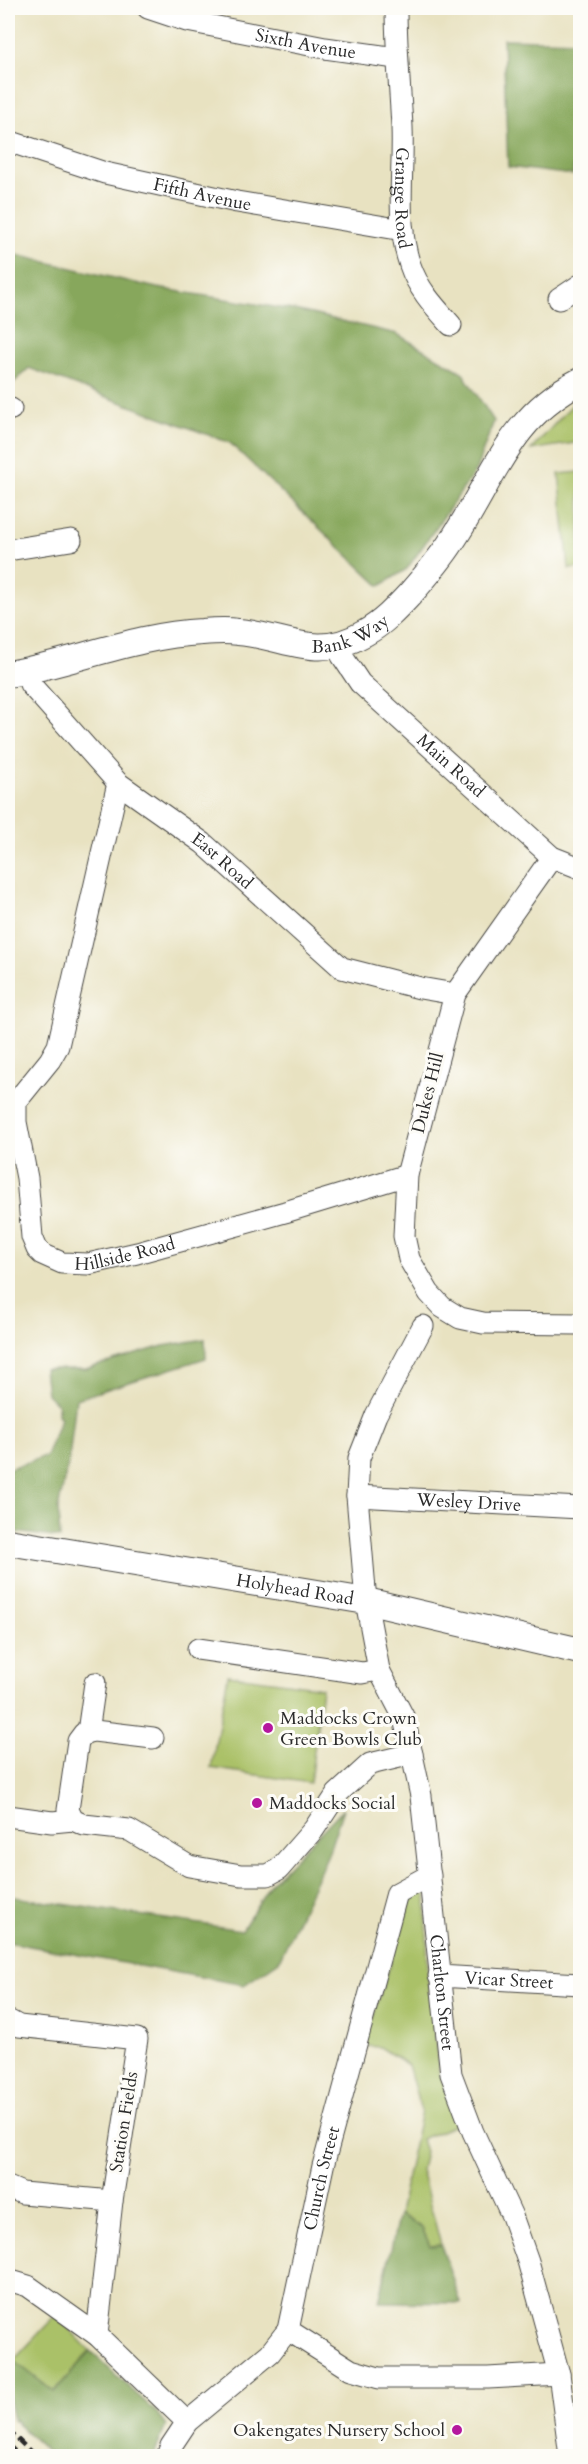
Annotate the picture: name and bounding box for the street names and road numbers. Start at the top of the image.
street label: Sixth Avenue [253,22,358,65]
street label: Grange Road [389,147,418,251]
street label: Fifth Avenue [151,172,253,217]
street label: Bank Way [311,608,395,659]
street label: Main Road [411,728,491,803]
street label: East Road [187,826,259,895]
street label: Dukes Hill [406,1050,450,1136]
street label: Hillside Road [74,1230,178,1277]
street label: Wesley Drive [415,1487,522,1517]
street label: Holyhead Road [234,1567,356,1611]
street label: Charlton Street [424,1933,461,2052]
street label: Vicar Street [464,1965,554,1995]
street label: Station Fields [104,2070,144,2174]
street label: Church Street [297,2123,346,2233]

